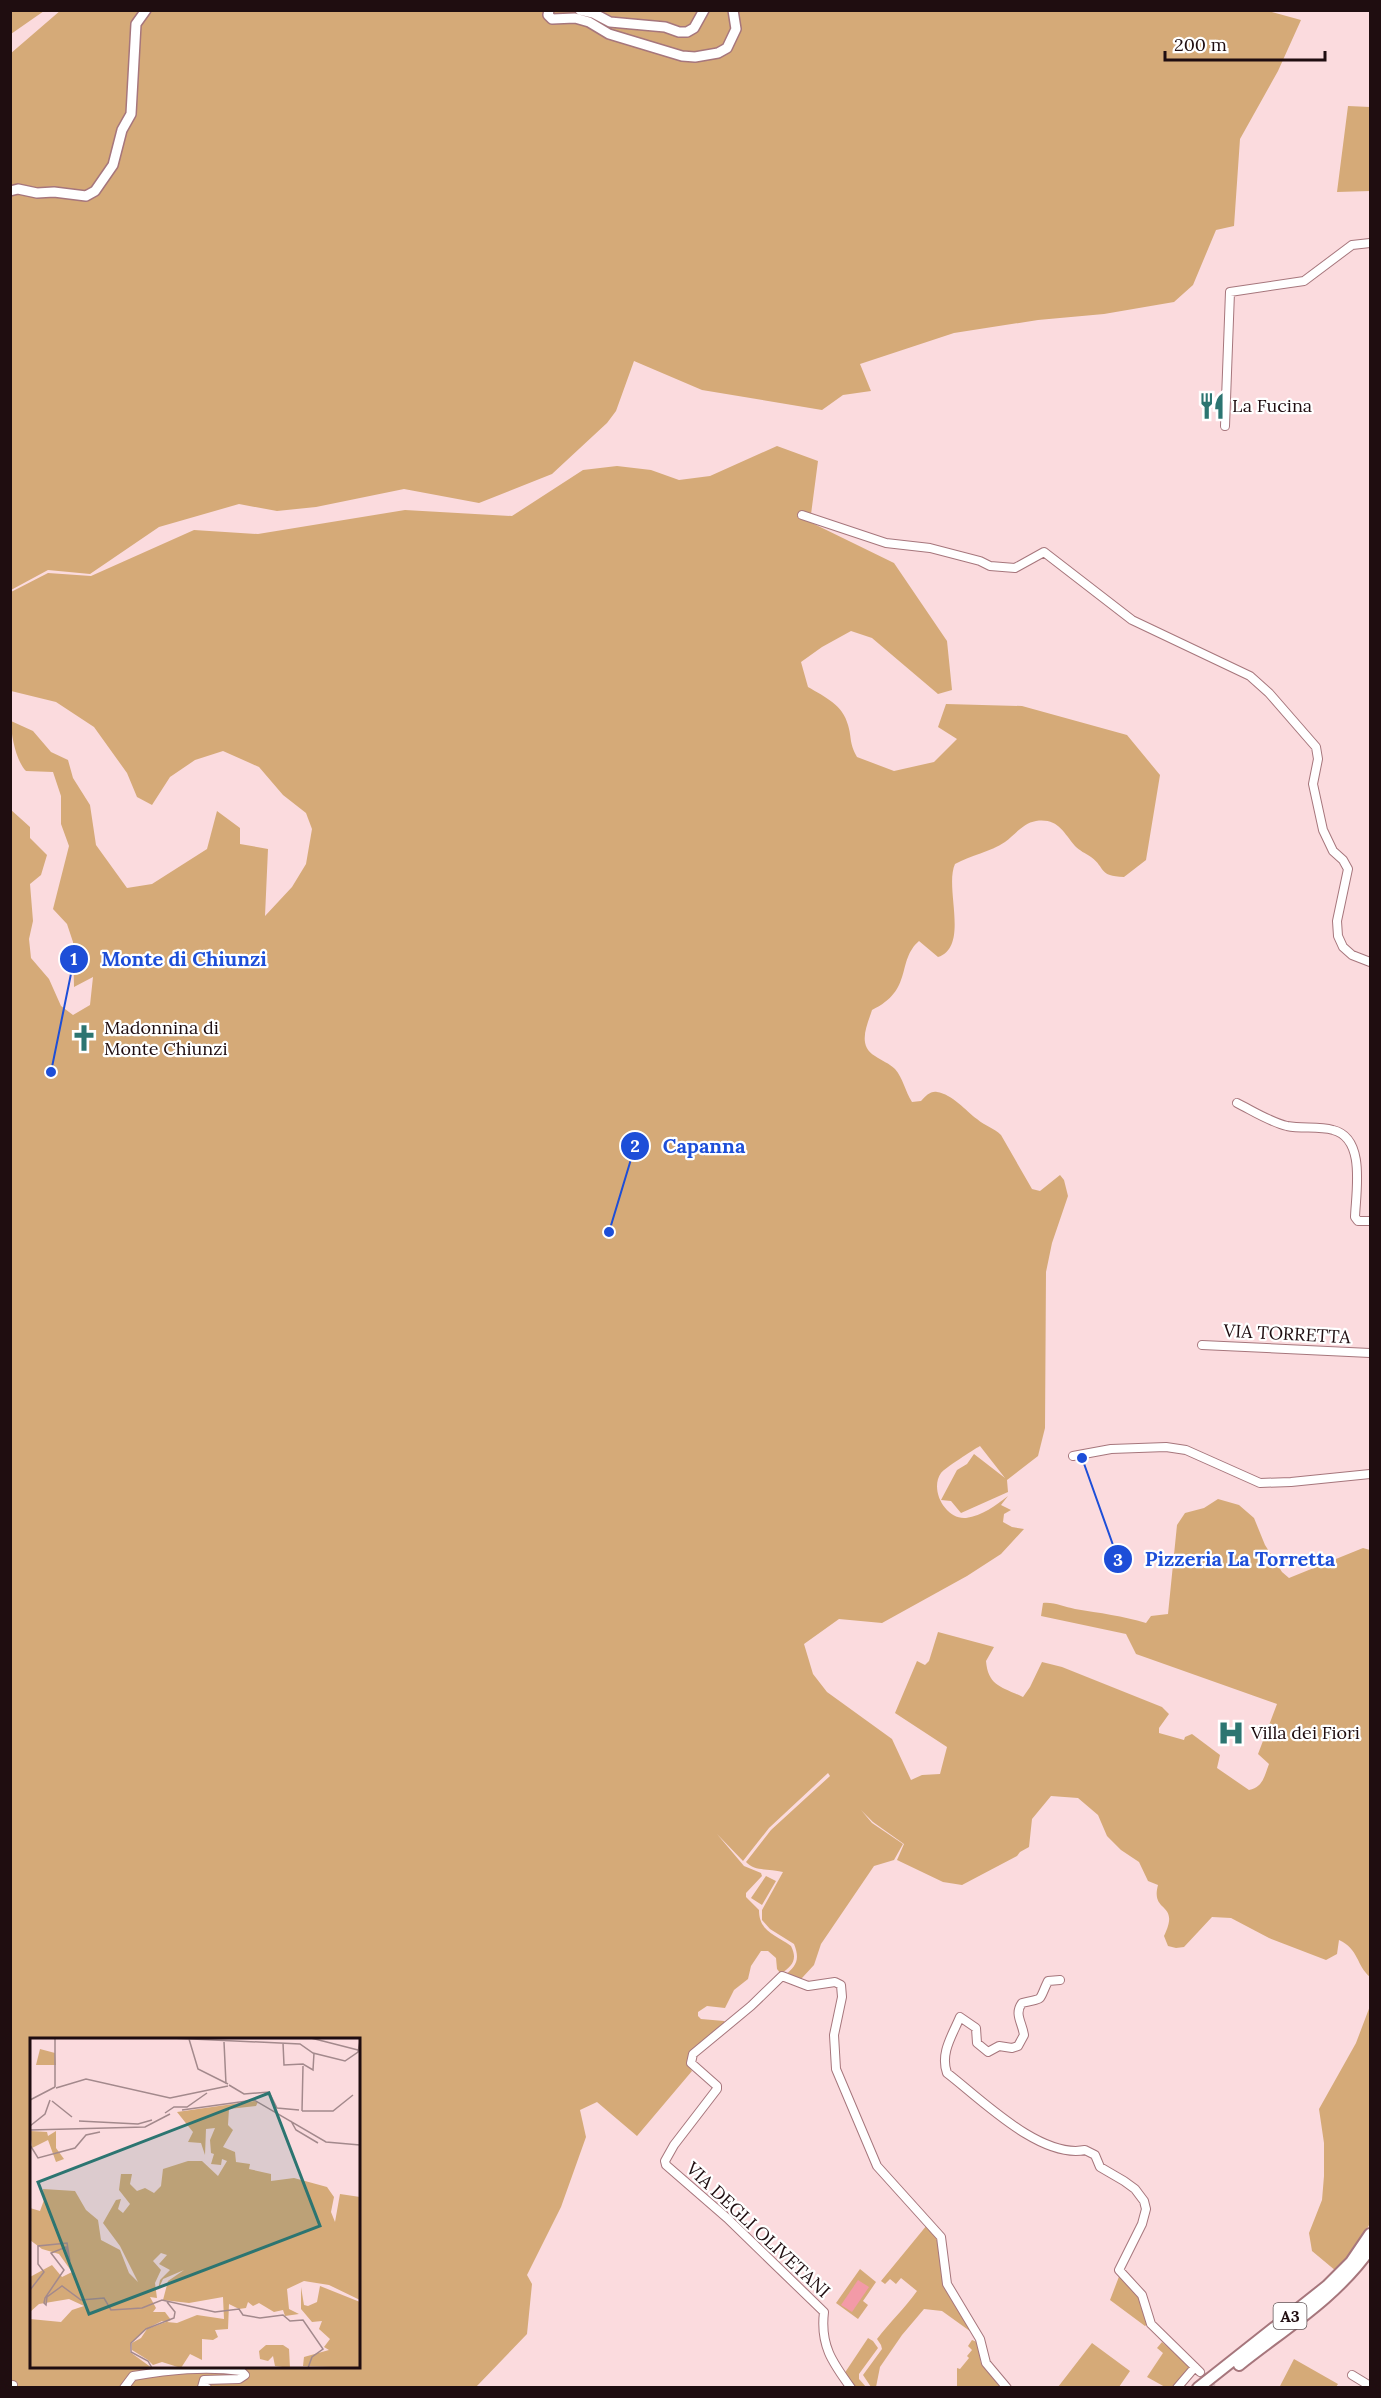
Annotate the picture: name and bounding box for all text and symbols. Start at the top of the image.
scale bar [1165,24,1326,62]
text: 200 m [1174,33,1227,56]
restaurant icon: La Fucina [1197,391,1227,421]
place label: La Fucina [1232,394,1312,417]
callout: Monte di Chiunzi [59,940,278,978]
text: Monte di Chiunzi [101,946,267,971]
text: 1 [70,947,78,970]
place label: Madonnina di Monte Chiunzi [104,1016,228,1060]
church icon: Madonnina di Monte Chiunzi [69,1023,99,1053]
callout: Capanna [620,1127,757,1165]
text: Capanna [663,1133,746,1158]
text: 2 [630,1134,640,1157]
street label: VIA TORRETTA [1222,1319,1352,1348]
callout: Pizzeria La Torretta [1103,1540,1348,1578]
text: Pizzeria La Torretta [1145,1546,1336,1571]
text: 3 [1113,1548,1123,1571]
hospital icon: Villa dei Fiori [1216,1718,1246,1748]
place label: Villa dei Fiori [1250,1721,1360,1744]
inset map [30,2038,360,2368]
street label: VIA DEGLI OLIVETANI [681,2156,835,2302]
road number: A3 [1274,2303,1306,2329]

